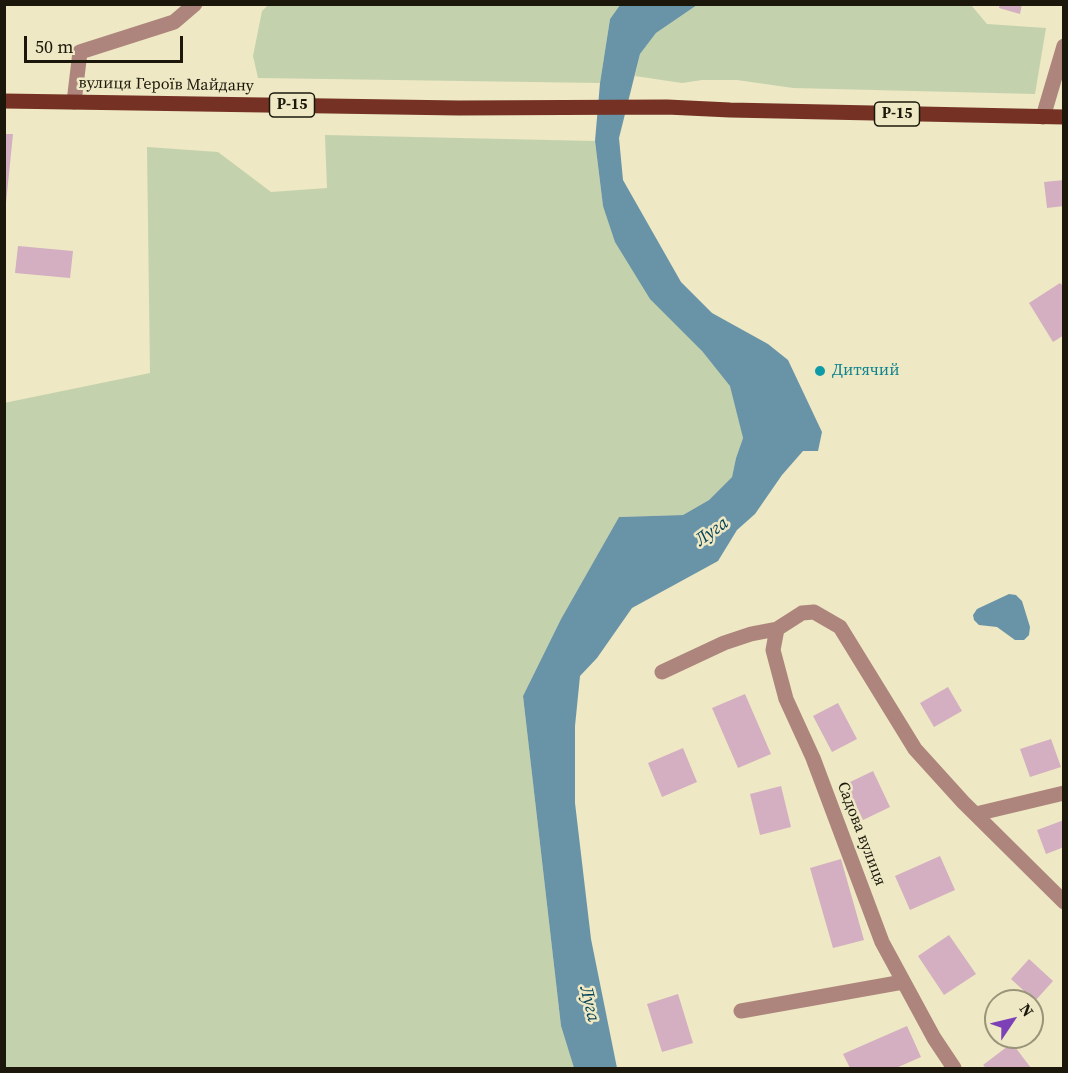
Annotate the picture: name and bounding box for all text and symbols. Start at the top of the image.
scale bar [27,24,186,62]
text: 50 m [35,34,73,59]
street label: вулиця Героїв Майдану [78,74,254,96]
road number: Р-15 [270,93,314,117]
road number: Р-15 [874,102,920,126]
place label: Дитячий [832,361,900,381]
marker: Дитячий [813,364,827,378]
water label: Луга [691,513,733,551]
street label: Садова вулиця [832,779,890,889]
water label: Луга [574,984,604,1024]
north arrow [984,989,1044,1049]
text: N [1015,999,1039,1021]

